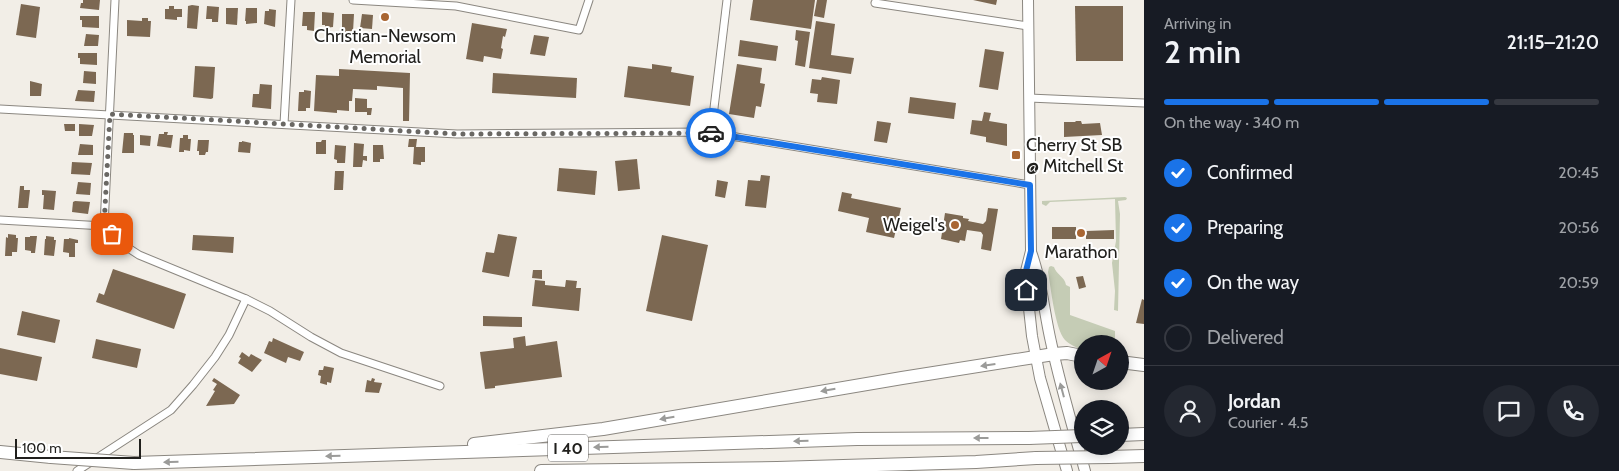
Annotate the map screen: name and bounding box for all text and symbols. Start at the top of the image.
marker: Christian-Newsom Memorial [379,11,391,23]
text: Arriving in [1164,14,1231,33]
place label: Christian-Newsom Memorial [314,25,456,68]
text: 21:15–21:20 [1507,31,1599,54]
text: 2 min [1164,32,1241,71]
courier [686,108,736,158]
text: On the way · 340 m [1164,113,1299,132]
icon: car [697,119,725,147]
place label: Cherry St SB @ Mitchell St [1026,134,1123,177]
marker: Cherry St SB @ Mitchell St [1010,149,1022,161]
icon: check [1164,159,1192,187]
text: Confirmed [1207,161,1293,184]
text: 20:45 [1558,163,1599,182]
pin [91,213,133,255]
place label: Weigel's [883,214,945,236]
icon: check [1164,214,1192,242]
text: Preparing [1207,216,1283,239]
text: 20:56 [1558,218,1599,237]
marker: Weigel's [949,219,961,231]
icon: bag [98,220,126,248]
marker: Marathon [1075,227,1087,239]
place label: Marathon [1045,241,1117,263]
pin [1005,269,1047,311]
icon: check [1164,269,1192,297]
text: On the way [1207,271,1299,294]
text: 20:59 [1558,273,1599,292]
icon: home [1012,276,1040,304]
text: Delivered [1207,326,1284,349]
north arrow [1074,335,1129,390]
map controls [1074,335,1129,455]
one-way arrow [980,361,996,369]
one-way arrow [1058,383,1066,398]
button: person [1164,385,1216,437]
button: chat [1483,385,1535,437]
button: phone [1547,385,1599,437]
one-way arrow [819,387,835,395]
text: Jordan [1228,390,1281,413]
button: layers [1074,400,1129,455]
text: Courier · 4.5 [1228,413,1309,432]
one-way arrow [659,414,675,422]
road number: I 40 [548,434,588,462]
one-way arrow [972,435,988,443]
scale bar [15,436,141,459]
one-way arrow [792,437,808,445]
text: 100 m [22,439,62,457]
one-way arrow [593,443,609,451]
one-way arrow [325,452,341,460]
one-way arrow [163,458,179,466]

